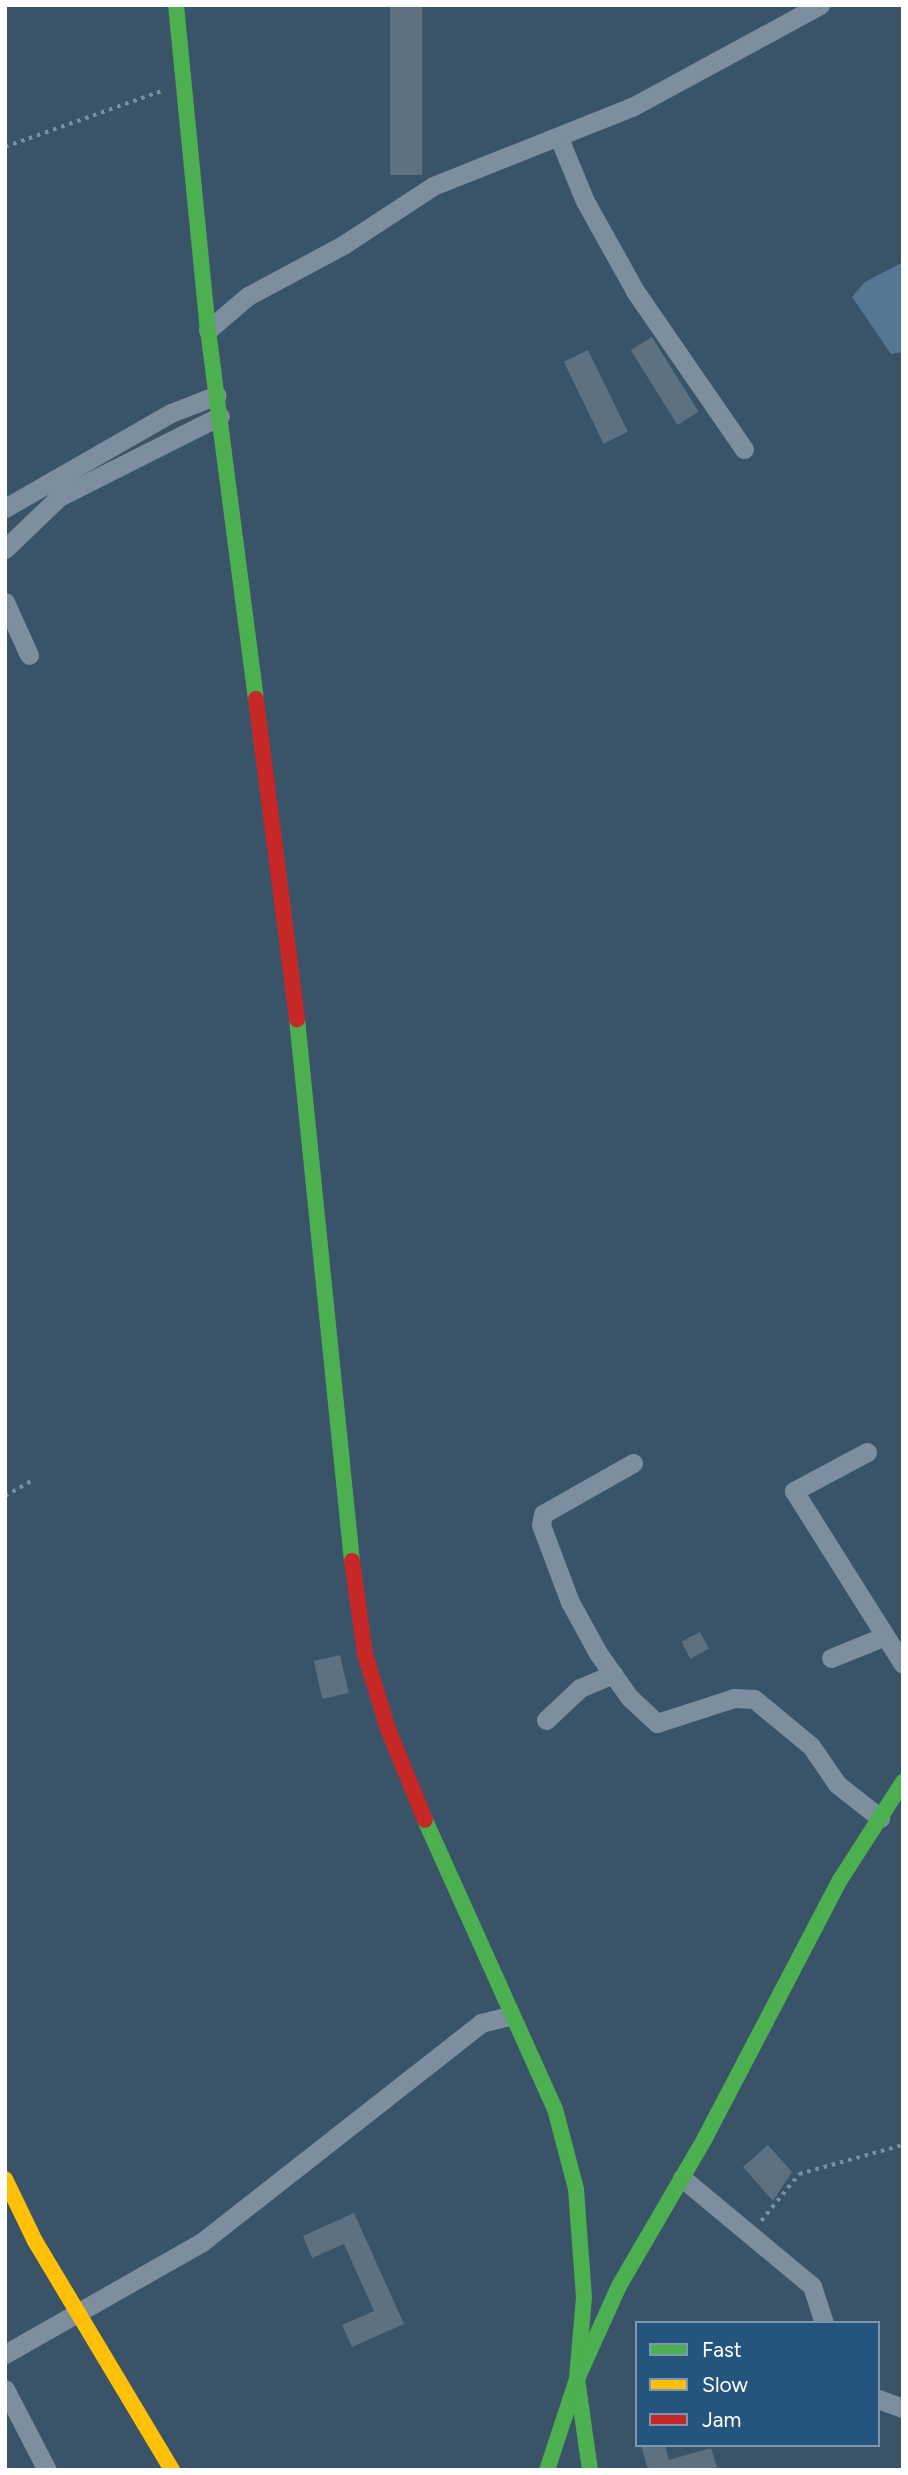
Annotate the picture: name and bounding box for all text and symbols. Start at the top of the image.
legend [635,2321,880,2447]
text: Fast [702,2337,742,2362]
text: Slow [702,2372,748,2397]
text: Jam [702,2407,741,2432]

